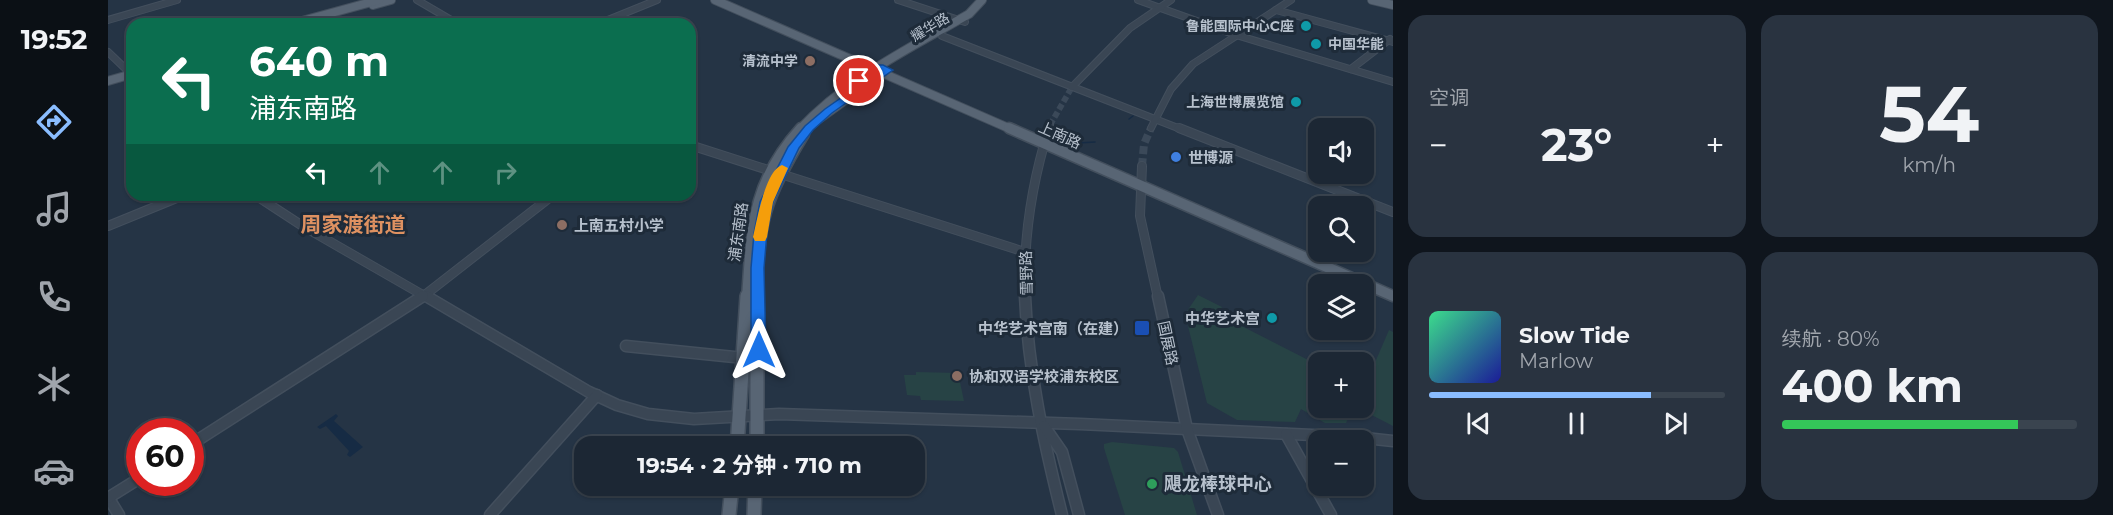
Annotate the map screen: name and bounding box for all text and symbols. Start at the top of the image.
street label: 耀华路 [907,8,953,46]
place label: 鲁能国际中心C座 [1186,17,1294,35]
marker: 鲁能国际中心C座 [1299,19,1313,33]
text: 19:52 [21,23,87,56]
text: 640 m [249,35,389,87]
place label: 中国华能 [1328,35,1384,53]
marker: 中国华能 [1309,37,1323,51]
icon: left [150,42,228,120]
place label: 清流中学 [742,52,798,70]
marker: 清流中学 [803,54,817,68]
pin [833,55,884,106]
icon: arrive [842,64,875,97]
text: 54 [1879,66,1979,162]
text: 空调 [1429,86,1469,110]
text: 浦东南路 [249,92,357,125]
place label: 上海世博展览馆 [1186,93,1284,111]
marker: 上海世博展览馆 [1289,95,1303,109]
icon: directions [33,101,75,143]
street label: 上南路 [1036,117,1084,153]
text: 23° [1541,117,1612,172]
map controls [1308,118,1374,496]
button: sound [1308,118,1374,184]
text: − [1429,125,1448,165]
text: + [1706,125,1724,165]
place label: 世博源 [1188,148,1233,167]
marker: 世博源 [1169,150,1183,164]
text: km/h [1903,153,1956,177]
icon: left [300,156,333,189]
icon: ahead [363,156,396,189]
icon: ahead [426,156,459,189]
icon: right [489,156,522,189]
icon: music [33,188,75,230]
button: search [1308,196,1374,262]
street label: 浦东南路 [724,201,752,263]
district label: 周家渡街道 [301,212,406,237]
place label: 上南五村小学 [574,216,664,235]
marker: 上南五村小学 [555,218,569,232]
street label: 雪野路 [1016,250,1036,296]
button: layers [1308,274,1374,340]
icon: phone [33,276,75,318]
place label: 中华艺术宫 [1185,309,1260,328]
marker: 中华艺术宫 [1265,311,1279,325]
position arrow [727,318,791,382]
place label: 中华艺术宫南（在建） [978,319,1128,338]
marker: 中华艺术宫南（在建） [1133,319,1151,337]
street label: 国展路 [1154,319,1182,367]
text: Slow Tide [1519,322,1630,349]
text: 续航 · 80% [1782,327,1880,351]
text: Marlow [1519,349,1593,373]
button: + [1308,352,1374,418]
text: 400 km [1782,358,1963,413]
icon: climate [33,363,75,405]
place label: 协和双语学校浦东校区 [969,367,1119,386]
marker: 协和双语学校浦东校区 [950,369,964,383]
icon: previous [1462,407,1495,440]
icon: pause [1560,407,1593,440]
icon: next [1659,407,1692,440]
speed limit sign: 60 [126,418,204,496]
button: − [1308,430,1374,496]
icon: car [33,450,75,492]
text: 19:54 · 2 分钟 · 710 m [637,452,862,479]
place label: 飓龙棒球中心 [1164,473,1272,495]
marker: 飓龙棒球中心 [1145,477,1159,491]

